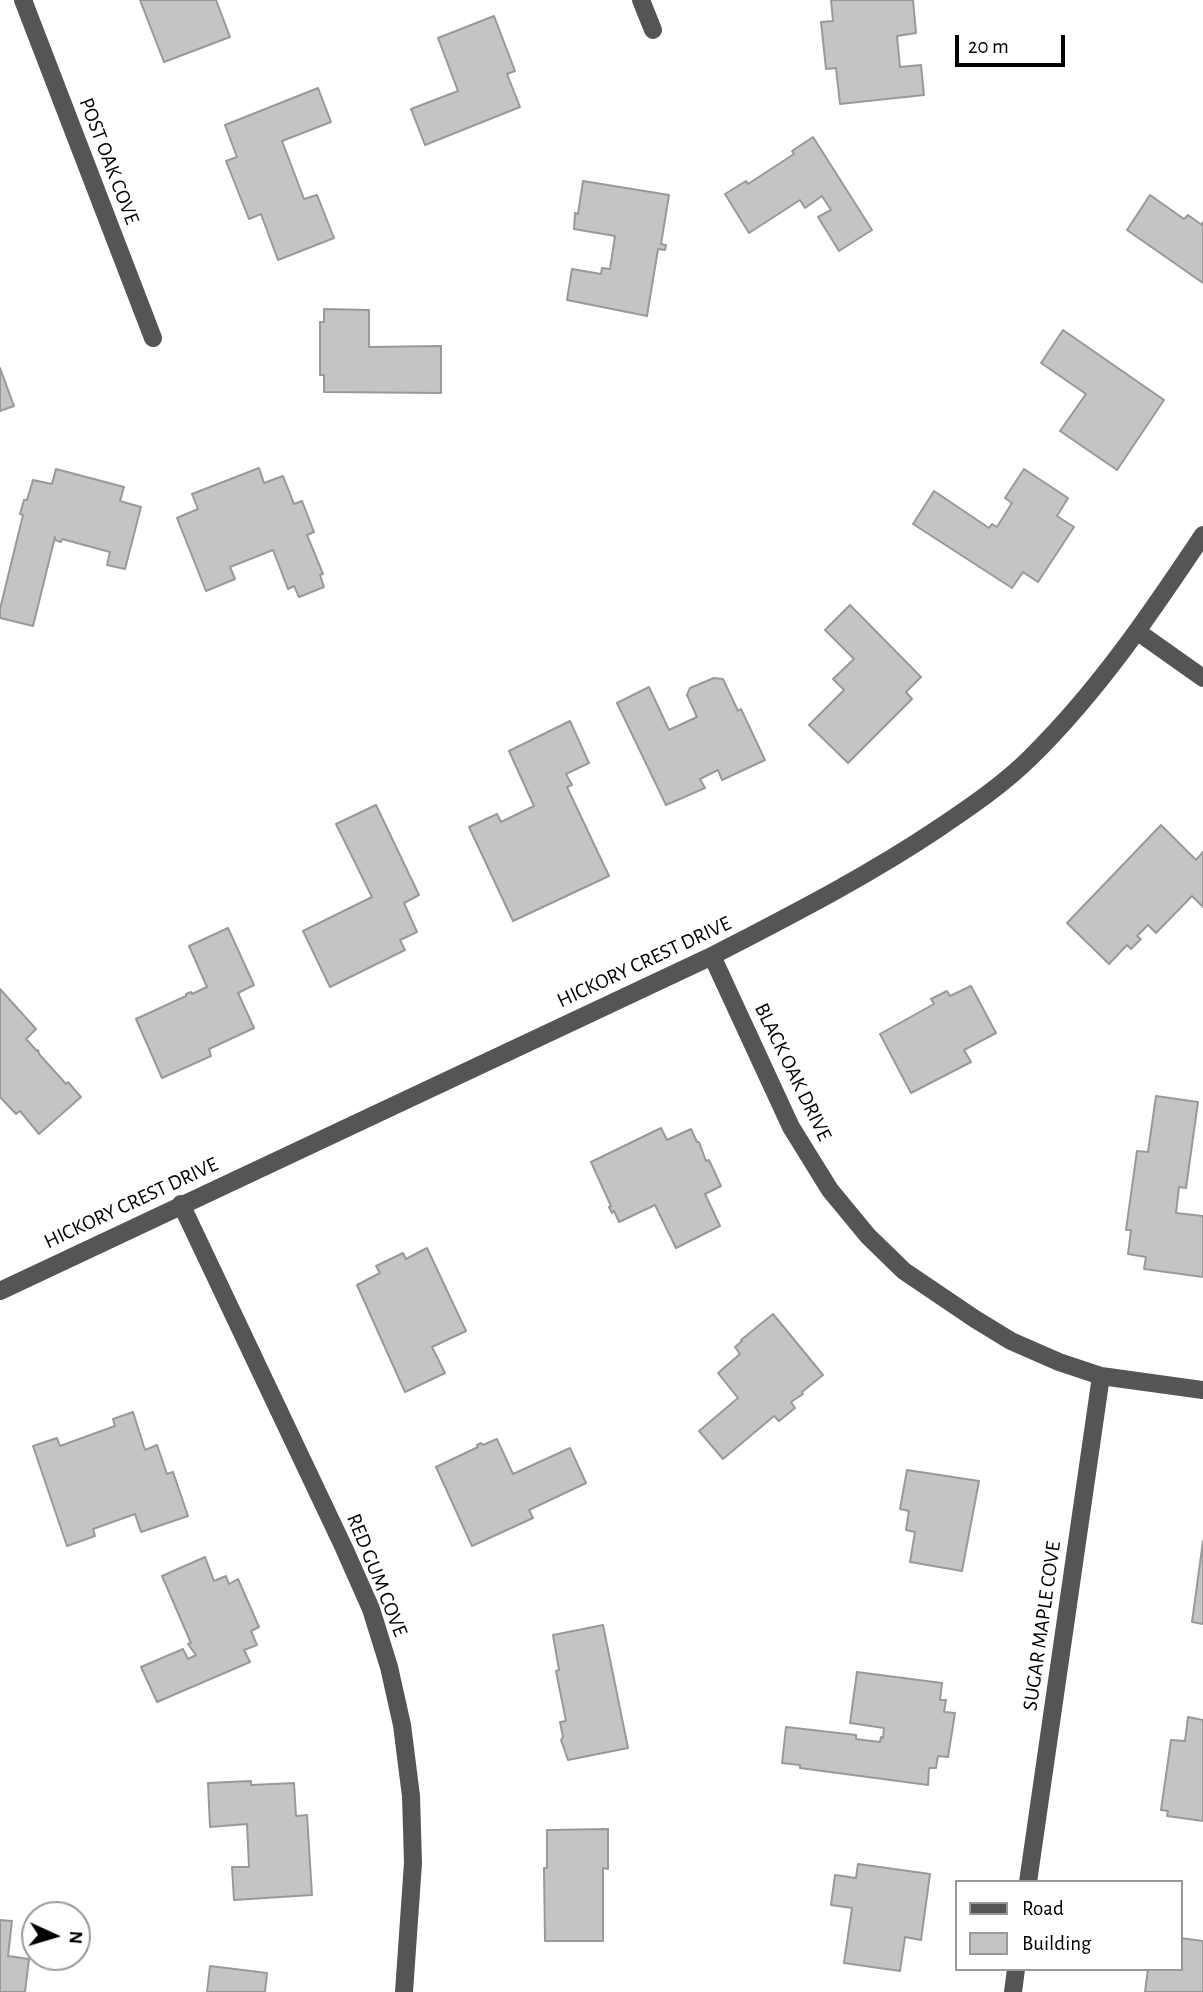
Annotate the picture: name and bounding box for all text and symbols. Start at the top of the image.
scale bar [958,21,1068,65]
text: 20 m [968,36,1009,57]
street label: POST OAK COVE [73,94,145,228]
street label: HICKORY CREST DRIVE [553,911,735,1013]
street label: BLACK OAK DRIVE [749,999,837,1145]
street label: HICKORY CREST DRIVE [40,1152,222,1254]
street label: RED GUM COVE [341,1510,413,1640]
street label: SUGAR MAPLE COVE [1018,1540,1066,1712]
legend [954,1880,1182,1971]
text: Road [1022,1898,1064,1919]
north arrow [21,1901,91,1971]
text: N [66,1930,85,1945]
text: Building [1022,1933,1091,1954]

